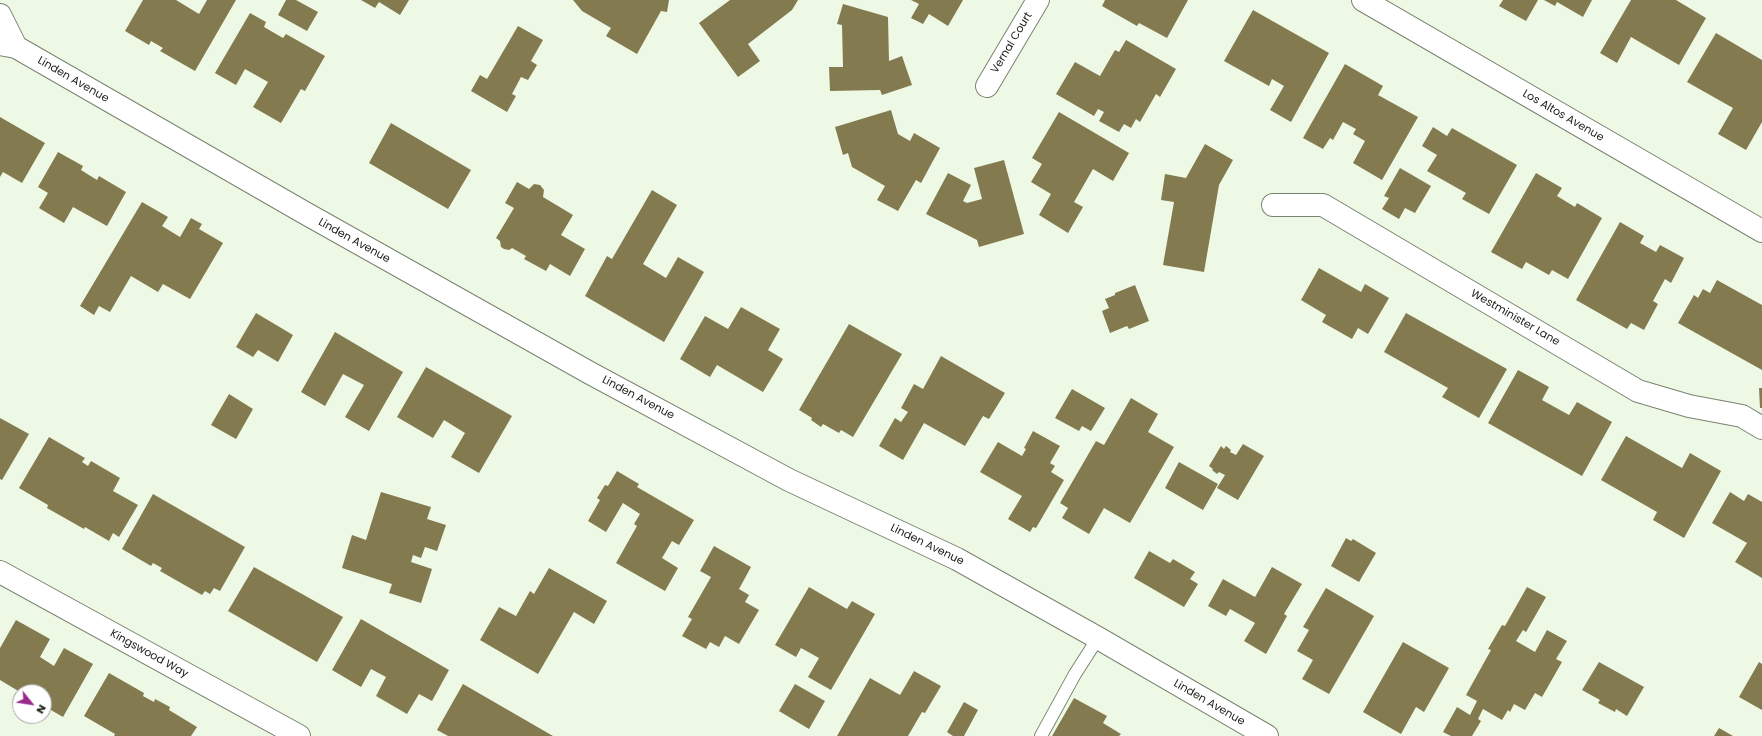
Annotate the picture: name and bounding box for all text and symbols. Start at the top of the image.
street label: Vernal Court [989,10,1035,76]
street label: Linden Avenue [35,54,111,106]
street label: Los Altos Avenue [1520,87,1606,145]
street label: Linden Avenue [316,216,392,266]
street label: Westminister Lane [1468,287,1562,349]
street label: Linden Avenue [600,373,676,423]
street label: Linden Avenue [888,522,966,568]
street label: Kingswood Way [108,627,190,681]
street label: Linden Avenue [1171,677,1247,729]
north arrow [12,684,52,724]
text: N [33,702,51,717]

